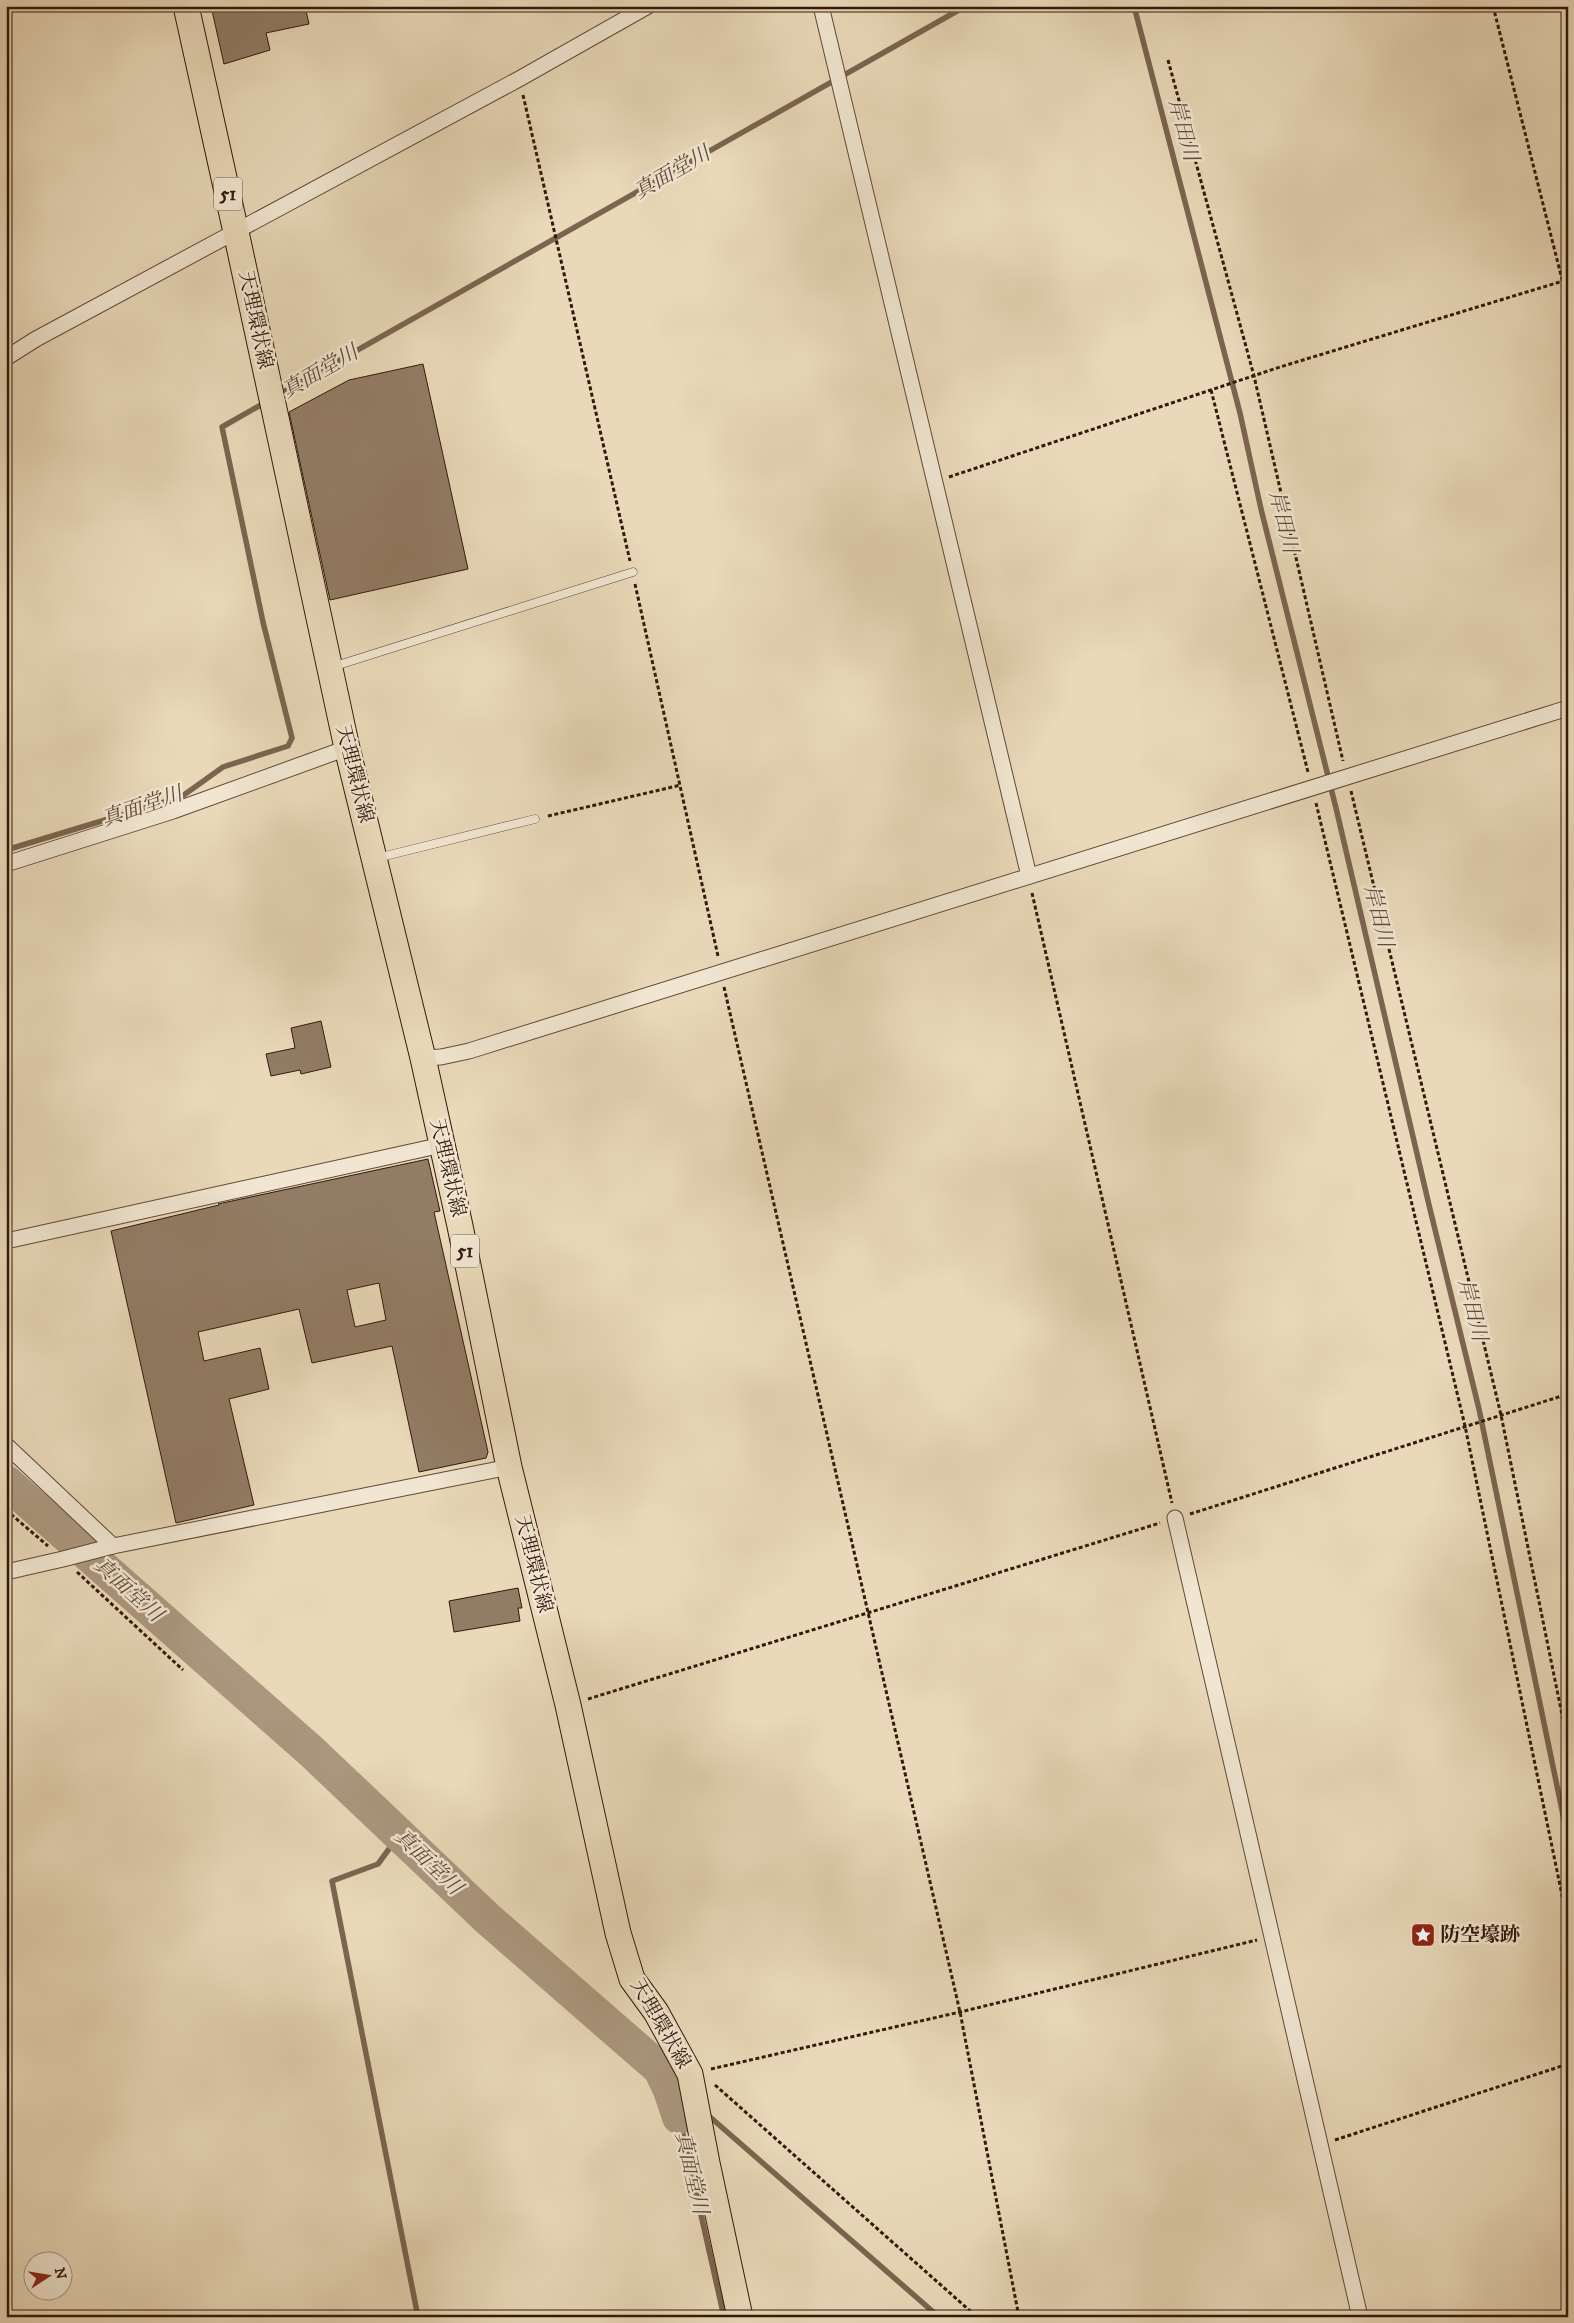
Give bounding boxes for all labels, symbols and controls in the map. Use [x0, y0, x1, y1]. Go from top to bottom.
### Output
water label: 岸田川 [1162, 96, 1204, 166]
water label: 真面堂川 [629, 140, 717, 205]
road number: 51 [214, 178, 242, 210]
street label: 天理環状線 [232, 268, 278, 372]
water label: 真面堂川 [277, 339, 365, 404]
water label: 岸田川 [1263, 488, 1304, 558]
street label: 天理環状線 [330, 722, 378, 826]
water label: 真面堂川 [98, 780, 188, 833]
water label: 岸田川 [1358, 882, 1399, 952]
street label: 天理環状線 [424, 1116, 470, 1220]
road number: 51 [451, 1234, 479, 1268]
water label: 岸田川 [1452, 1276, 1493, 1346]
street label: 天理環状線 [509, 1512, 557, 1616]
water label: 真面堂川 [88, 1552, 169, 1629]
water label: 真面堂川 [389, 1823, 469, 1902]
place icon: 防空壕跡 [1410, 1922, 1436, 1948]
place label: 防空壕跡 [1440, 1923, 1520, 1948]
street label: 天理環状線 [624, 1974, 696, 2074]
water label: 真面堂川 [669, 2129, 714, 2219]
north arrow [22, 2250, 72, 2300]
text: N [50, 2266, 70, 2281]

